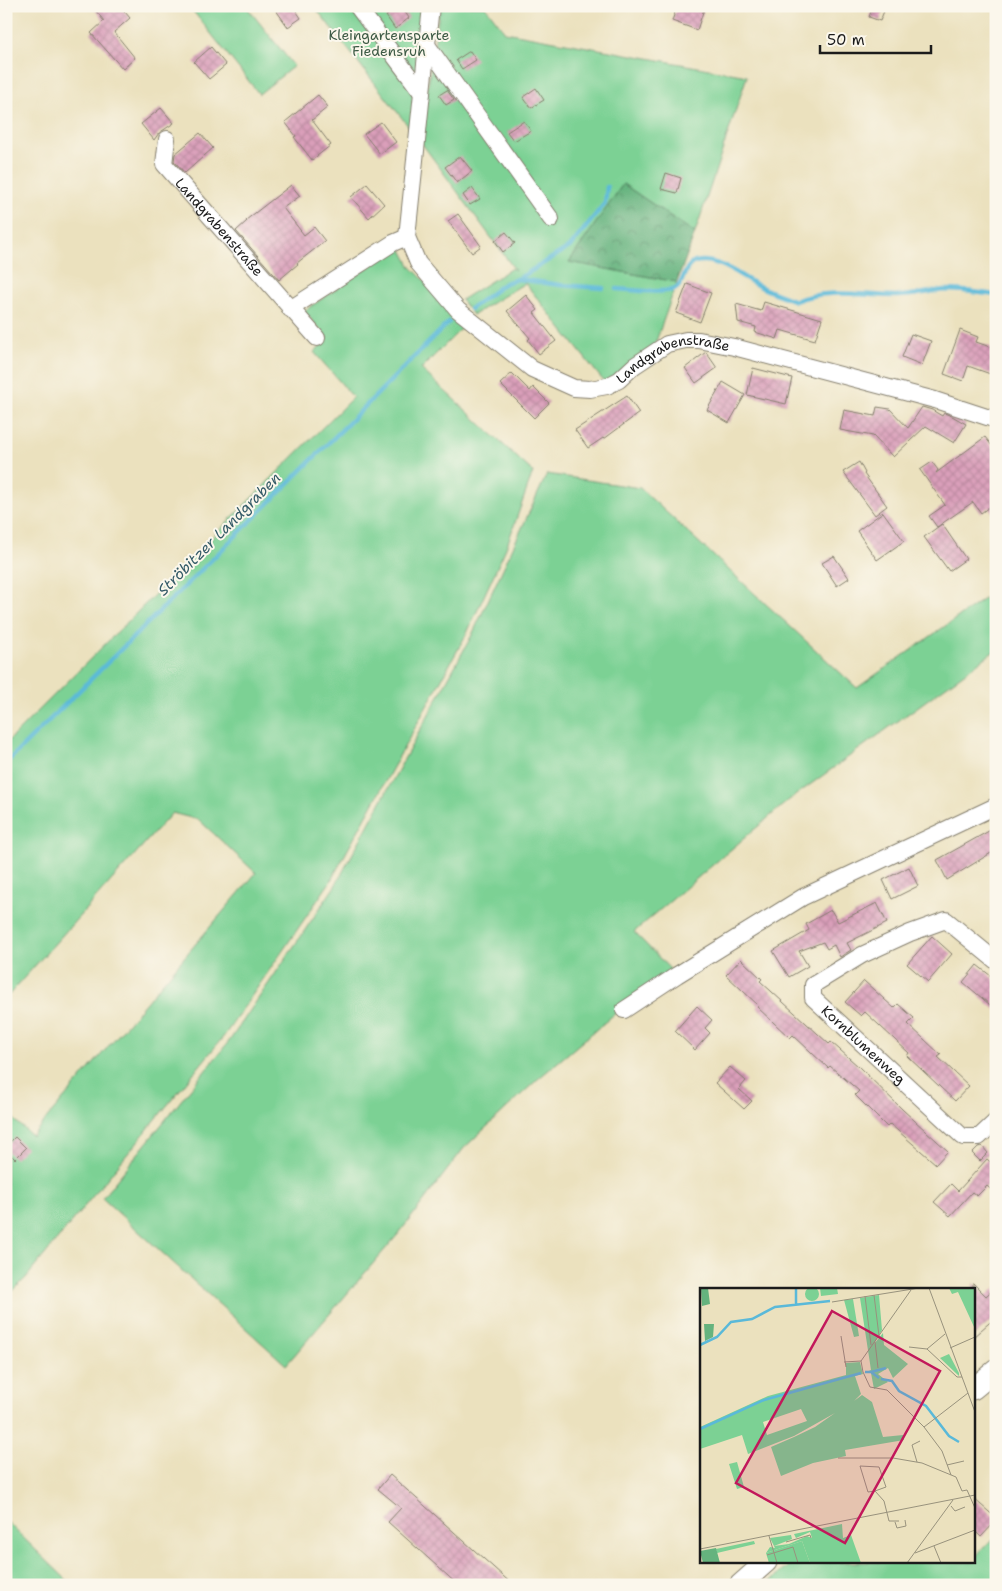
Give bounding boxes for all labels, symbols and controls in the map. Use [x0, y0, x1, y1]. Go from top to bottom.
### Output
scale bar [820, 22, 931, 54]
park label: Kleingartensparte Fiedensruh [329, 26, 450, 60]
text: 50 m [827, 30, 865, 50]
street label: Landgrabenstraße [171, 174, 267, 280]
street label: Landgrabenstraße [612, 331, 731, 387]
water label: Ströbitzer Landgraben [153, 468, 285, 600]
street label: Kornblumenweg [818, 1001, 909, 1088]
inset map [700, 1288, 974, 1564]

